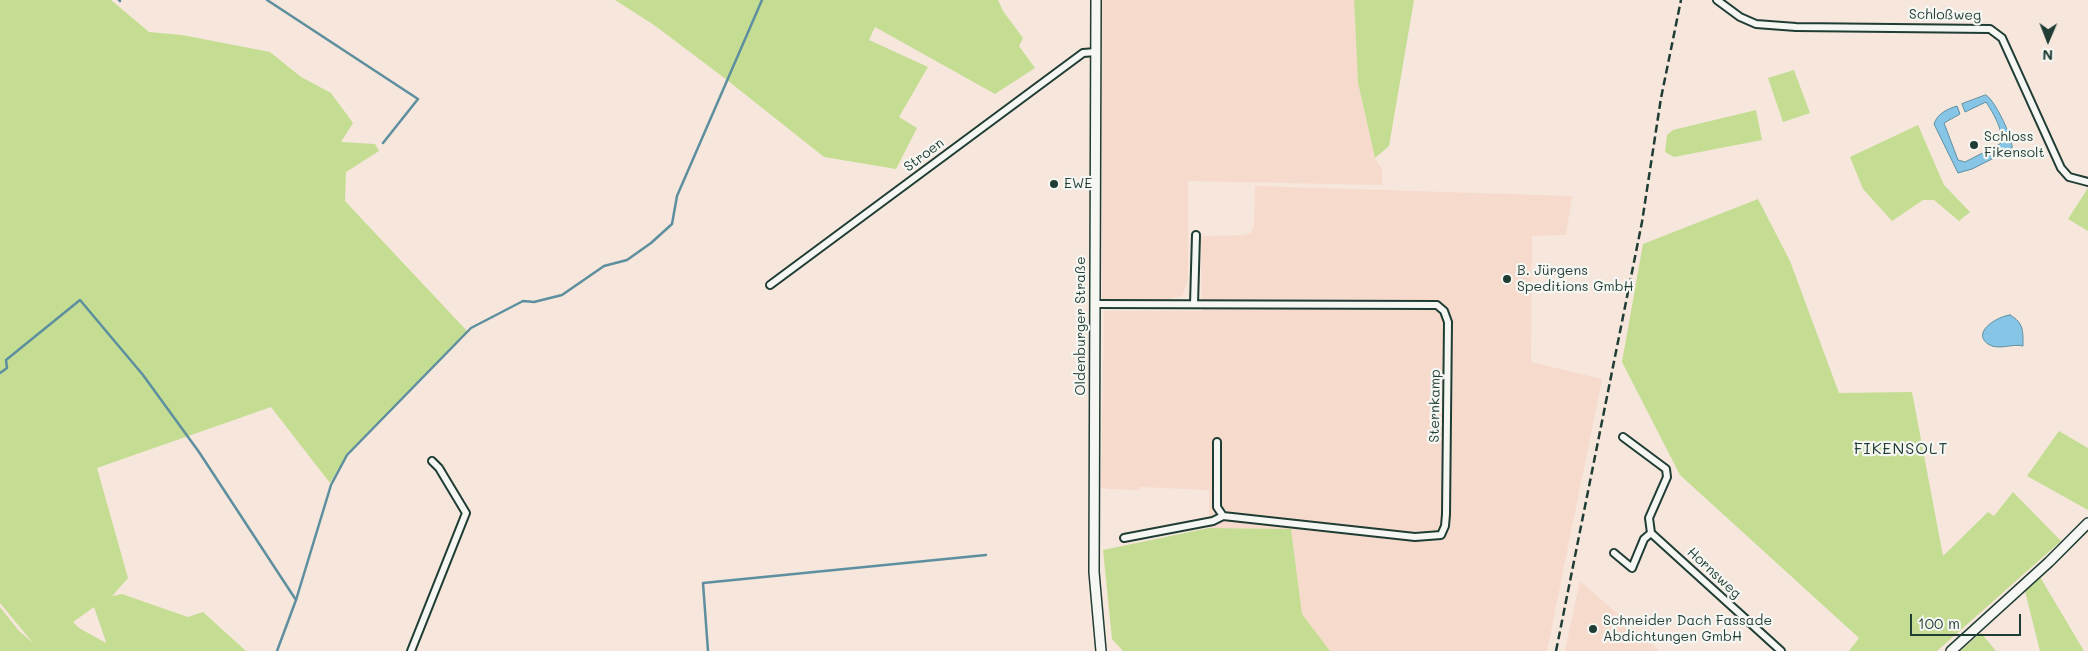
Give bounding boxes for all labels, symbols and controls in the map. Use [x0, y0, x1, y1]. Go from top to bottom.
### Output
street label: Schloßweg [1909, 6, 1981, 24]
north arrow [2023, 15, 2073, 65]
text: N [2042, 46, 2053, 65]
place label: Schloss Fikensolt [1984, 129, 2045, 162]
street label: Stroen [901, 135, 947, 175]
marker: Schloss Fikensolt [1968, 139, 1980, 151]
place label: EWE [1064, 176, 1092, 192]
marker: EWE [1048, 178, 1060, 190]
street label: Oldenburger Straße [1073, 256, 1089, 396]
place label: B. Jürgens Speditions GmbH [1517, 263, 1634, 296]
marker: B. Jürgens Speditions GmbH [1501, 273, 1513, 285]
street label: Sternkamp [1426, 369, 1444, 443]
district label: FIKENSOLT [1853, 439, 1949, 459]
street label: Hornsweg [1684, 544, 1744, 602]
scale bar [1913, 604, 2024, 636]
place label: Schneider Dach Fassade Abdichtungen GmbH [1603, 613, 1772, 646]
text: 100 m [1918, 613, 1960, 633]
marker: Schneider Dach Fassade Abdichtungen GmbH [1587, 623, 1599, 635]

